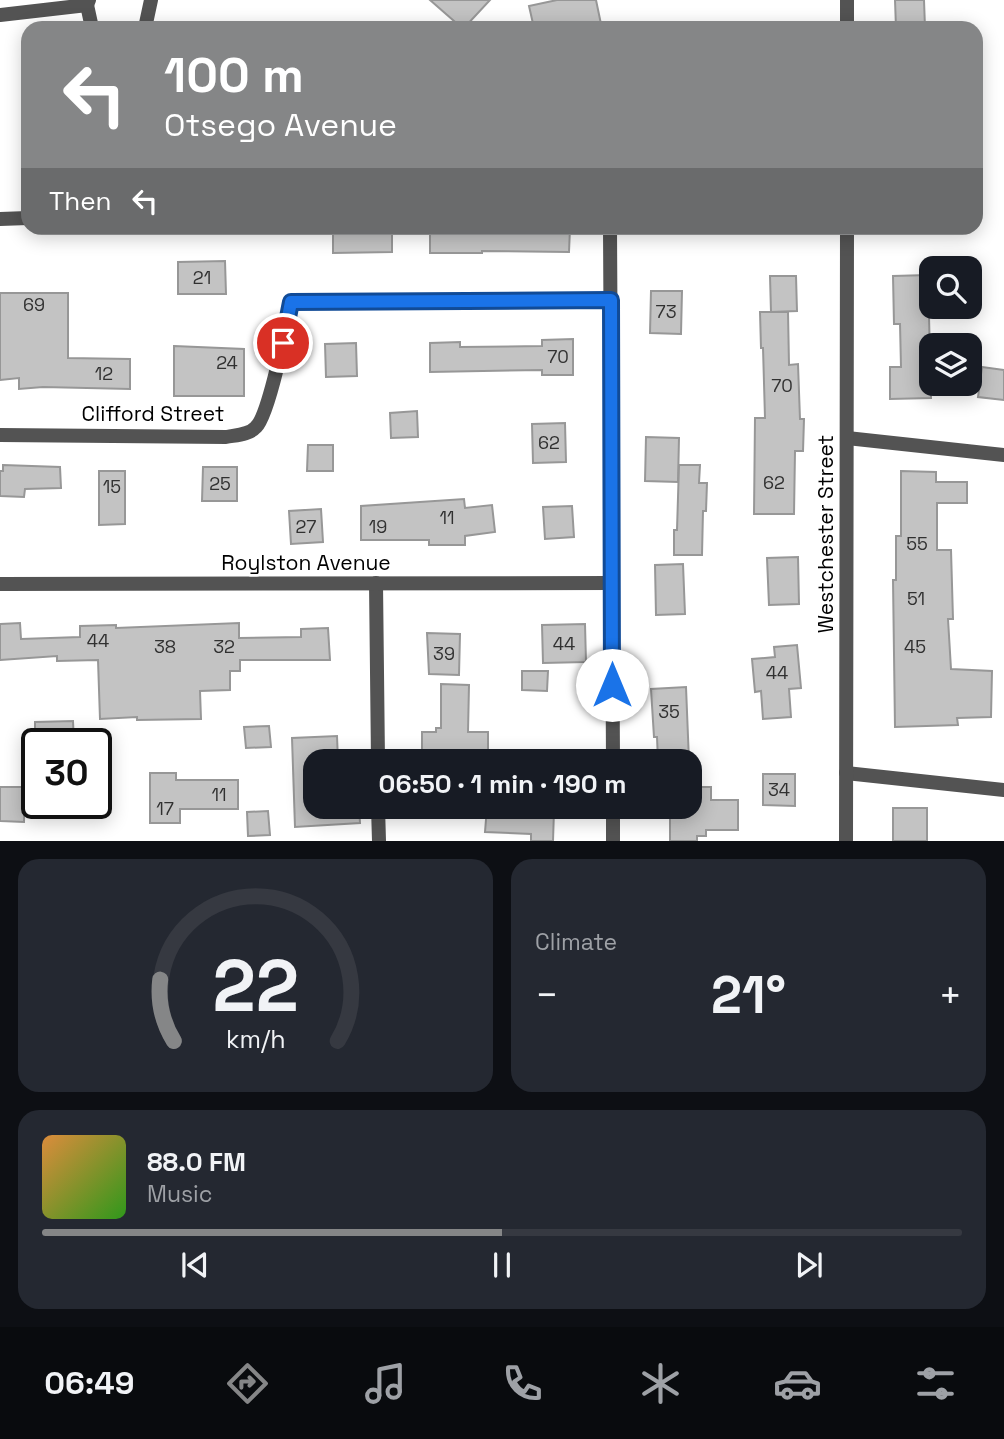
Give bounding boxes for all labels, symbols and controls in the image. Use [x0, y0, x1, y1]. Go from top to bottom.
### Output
text: 100 m [164, 44, 304, 106]
icon: left [49, 49, 140, 140]
text: Otsego Avenue [164, 105, 397, 145]
icon: left [126, 182, 164, 220]
text: Then [49, 184, 112, 218]
map controls [919, 256, 982, 396]
button: search [919, 256, 982, 319]
house number: 21 [193, 266, 211, 289]
house number: 69 [23, 293, 45, 316]
house number: 73 [655, 300, 677, 323]
pin [253, 313, 313, 373]
icon: arrive [264, 324, 302, 362]
button: layers [919, 333, 982, 396]
house number: 70 [547, 345, 569, 368]
house number: 24 [216, 351, 238, 374]
house number: 12 [95, 362, 113, 385]
house number: 70 [771, 374, 793, 397]
street label: Clifford Street [82, 400, 224, 427]
house number: 62 [538, 431, 560, 454]
street label: Westchester Street [812, 435, 839, 633]
house number: 62 [763, 471, 785, 494]
house number: 25 [209, 472, 231, 495]
house number: 15 [103, 475, 121, 498]
house number: 11 [439, 506, 455, 529]
house number: 27 [296, 515, 316, 538]
house number: 19 [369, 515, 387, 538]
house number: 55 [906, 532, 928, 555]
street label: Roylston Avenue [221, 549, 391, 576]
house number: 51 [907, 587, 925, 610]
house number: 44 [87, 629, 109, 652]
house number: 44 [553, 632, 575, 655]
house number: 38 [154, 635, 176, 658]
house number: 32 [213, 635, 235, 658]
house number: 45 [904, 635, 926, 658]
house number: 39 [433, 642, 455, 665]
position arrow [575, 648, 649, 722]
house number: 44 [766, 661, 788, 684]
house number: 35 [658, 700, 680, 723]
speed limit sign: 30 [21, 728, 112, 819]
text: 06:50 · 1 min · 190 m [379, 767, 626, 801]
house number: 34 [768, 778, 790, 801]
house number: 11 [211, 783, 227, 806]
house number: 17 [156, 797, 174, 820]
text: Climate [535, 927, 617, 957]
text: 22 [212, 940, 299, 1033]
text: 21° [711, 962, 786, 1028]
text: − [535, 971, 559, 1019]
text: + [938, 971, 962, 1019]
text: km/h [226, 1023, 285, 1055]
text: 88.0 FM [147, 1145, 246, 1179]
text: Music [147, 1179, 212, 1209]
icon: previous [176, 1246, 214, 1284]
icon: pause [483, 1246, 521, 1284]
icon: next [790, 1246, 828, 1284]
icon: directions [223, 1359, 272, 1408]
icon: music [361, 1359, 410, 1408]
icon: phone [498, 1359, 547, 1408]
icon: climate [636, 1359, 685, 1408]
icon: car [773, 1359, 822, 1408]
icon: filters [911, 1359, 960, 1408]
text: 06:49 [44, 1363, 134, 1403]

